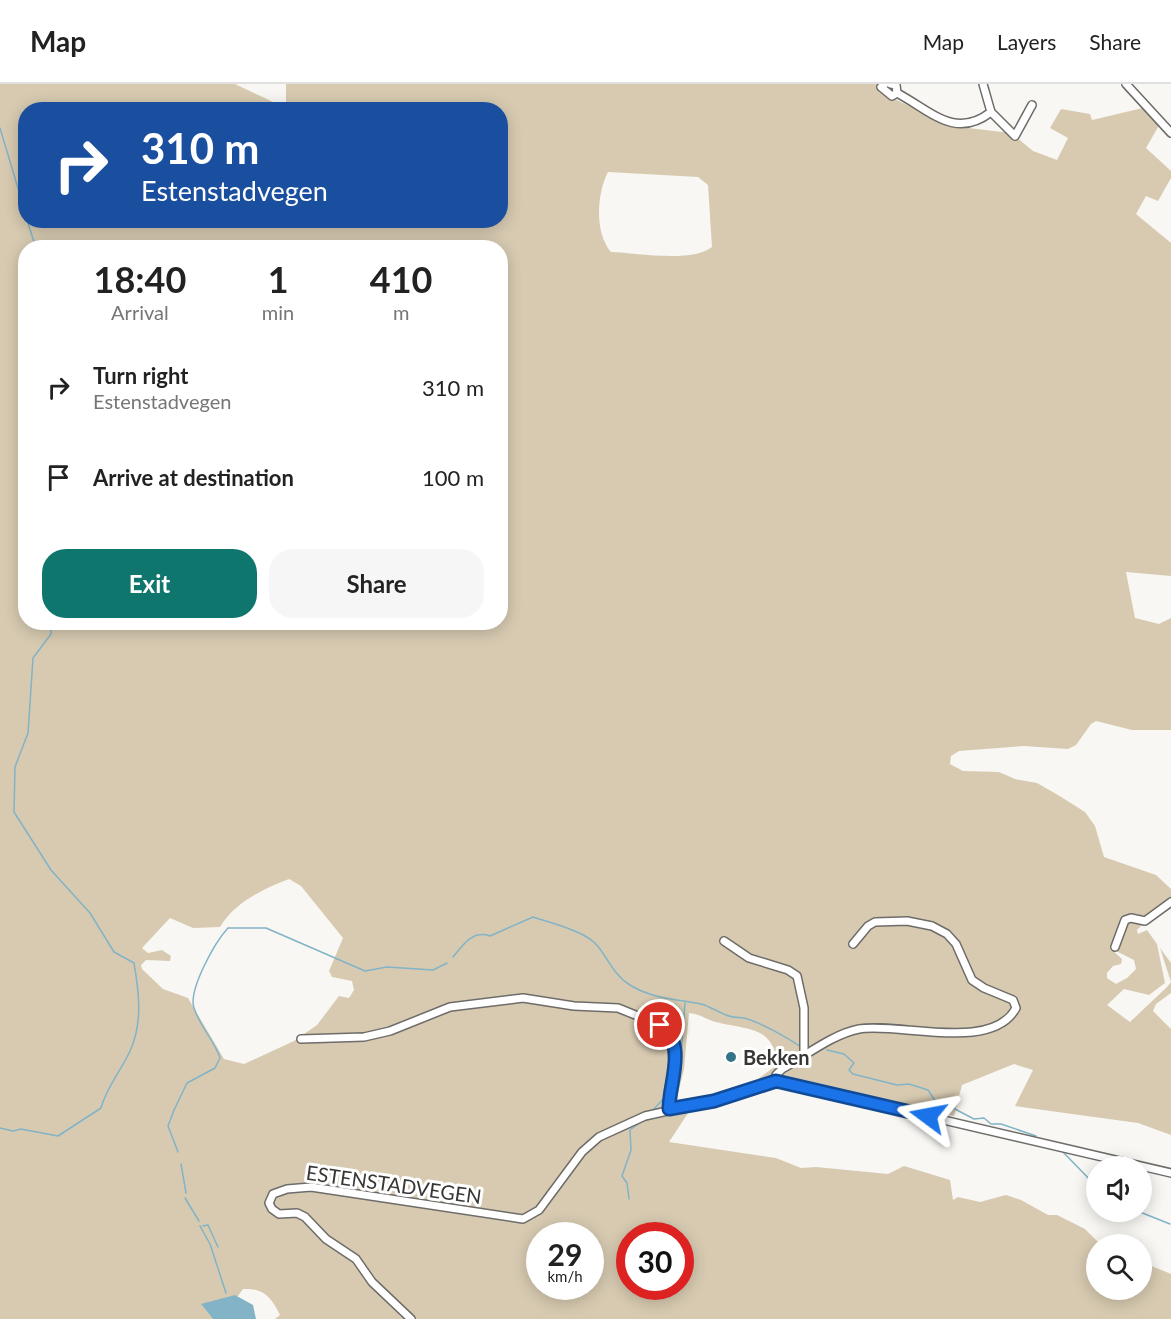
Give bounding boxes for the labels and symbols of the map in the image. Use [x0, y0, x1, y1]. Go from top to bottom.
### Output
pin [634, 999, 685, 1050]
place label: Bekken [743, 1045, 810, 1069]
marker: Bekken [724, 1050, 738, 1064]
position arrow [896, 1084, 960, 1148]
street label: ESTENSTADVEGEN [305, 1160, 483, 1208]
speed limit sign: 30 [616, 1222, 694, 1300]

